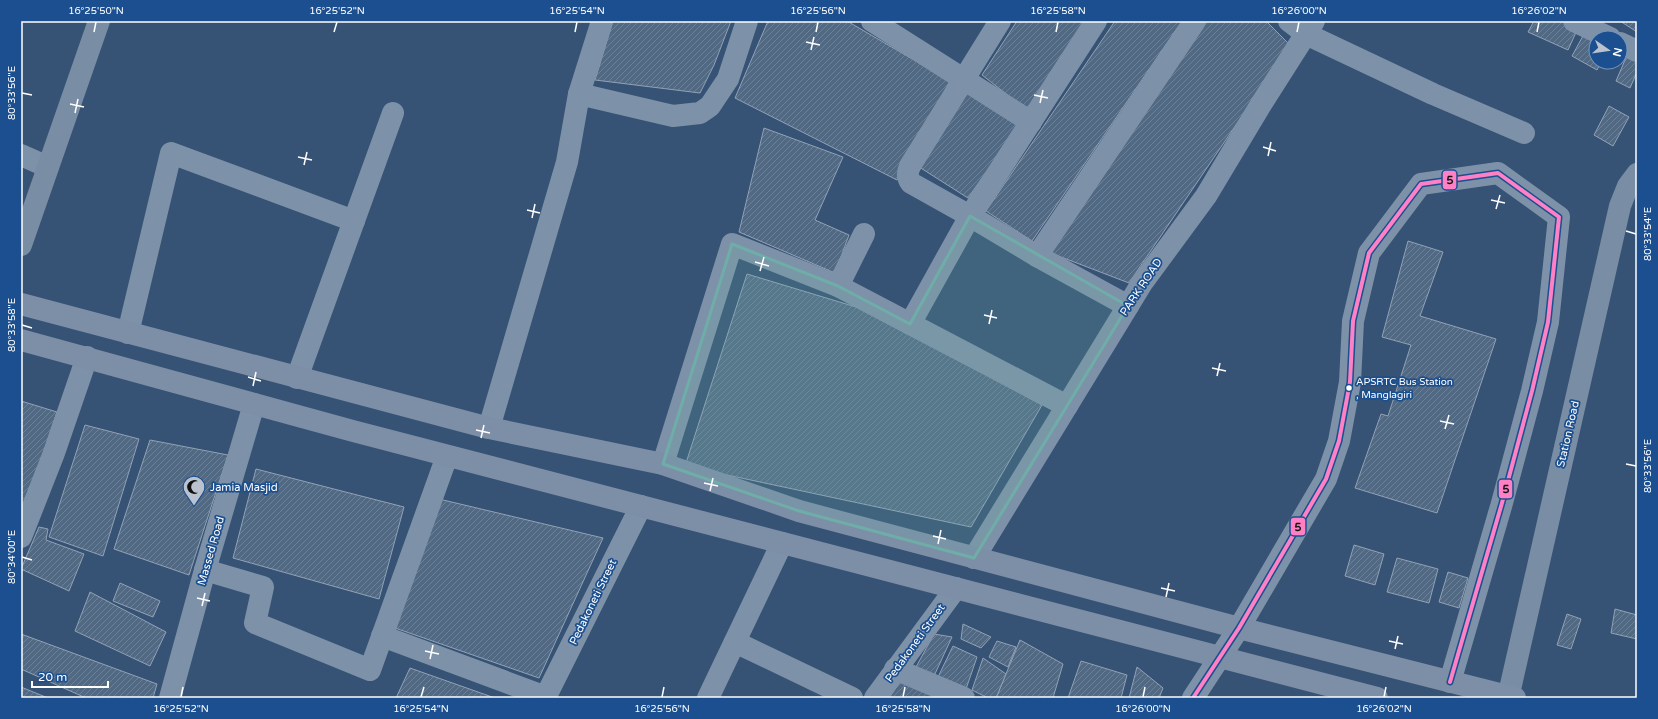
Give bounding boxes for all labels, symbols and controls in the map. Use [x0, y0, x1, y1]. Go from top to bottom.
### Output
text: 16°25'50"N [68, 5, 124, 17]
text: 16°25'52"N [309, 5, 365, 17]
text: 16°25'54"N [549, 5, 605, 17]
text: 16°25'56"N [790, 5, 846, 17]
text: 16°25'58"N [1030, 5, 1086, 17]
text: 16°26'00"N [1271, 5, 1327, 17]
text: 16°26'02"N [1511, 5, 1567, 17]
north arrow [1588, 30, 1628, 70]
text: N [1610, 46, 1625, 58]
text: 80°33'56"E [6, 66, 18, 120]
line badge: 5 [1442, 170, 1457, 190]
text: 5 [1447, 174, 1454, 187]
text: 80°33'54"E [1642, 207, 1654, 261]
street label: PARK ROAD [1117, 256, 1165, 318]
text: 80°33'58"E [6, 298, 18, 352]
place label: APSRTC Bus Station , Manglagiri [1356, 376, 1453, 401]
marker: APSRTC Bus Station , Manglagiri [1344, 383, 1354, 393]
street label: Station Road [1554, 400, 1582, 468]
text: 80°33'56"E [1642, 439, 1654, 493]
mosque icon: Jamia Masjid [181, 474, 207, 507]
line badge: 5 [1498, 479, 1513, 499]
place label: Jamia Masjid [210, 481, 278, 494]
text: 5 [1503, 483, 1510, 496]
street label: Massed Road [195, 515, 227, 587]
line badge: 5 [1290, 517, 1306, 536]
text: 5 [1295, 521, 1302, 534]
text: 80°34'00"E [6, 530, 18, 584]
street label: Pedakoneti Street [567, 557, 619, 647]
street label: Pedakoneti Street [882, 601, 948, 685]
scale bar [32, 663, 108, 689]
text: 20 m [38, 670, 67, 684]
text: 16°25'52"N [153, 703, 209, 715]
text: 16°25'54"N [393, 703, 449, 715]
text: 16°25'56"N [634, 703, 690, 715]
text: 16°25'58"N [875, 703, 931, 715]
text: 16°26'00"N [1115, 703, 1171, 715]
text: 16°26'02"N [1356, 703, 1412, 715]

